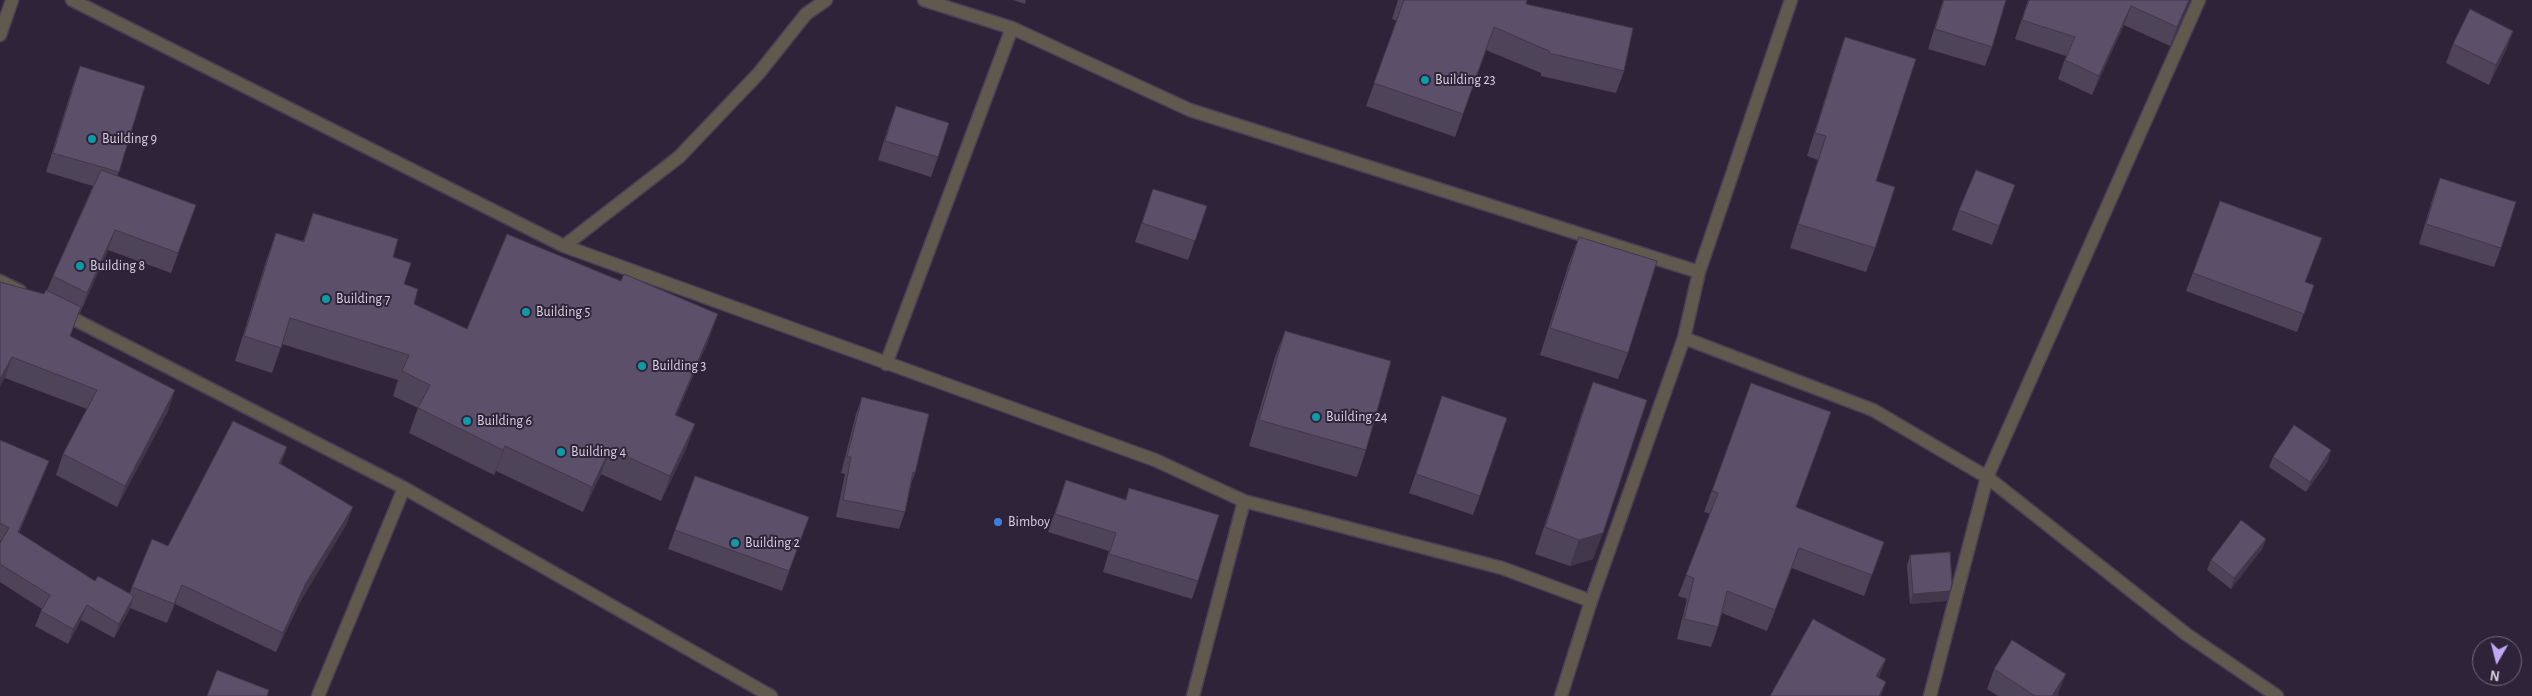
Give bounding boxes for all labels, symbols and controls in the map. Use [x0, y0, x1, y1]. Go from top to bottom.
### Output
place label: Building 23 [1435, 72, 1496, 88]
marker: Building 23 [1419, 74, 1431, 86]
place label: Building 9 [102, 131, 157, 147]
marker: Building 9 [86, 133, 98, 145]
place label: Building 8 [90, 258, 145, 274]
marker: Building 8 [74, 260, 86, 272]
place label: Building 7 [336, 291, 390, 307]
marker: Building 7 [320, 293, 332, 305]
place label: Building 5 [536, 304, 590, 320]
marker: Building 5 [520, 306, 532, 318]
place label: Building 3 [652, 358, 706, 374]
marker: Building 3 [636, 360, 648, 372]
place label: Building 24 [1326, 409, 1388, 425]
marker: Building 24 [1310, 411, 1322, 423]
place label: Building 6 [477, 413, 532, 429]
marker: Building 6 [461, 415, 473, 427]
place label: Building 4 [571, 444, 626, 460]
marker: Building 4 [555, 446, 567, 458]
place label: Bimboy [1008, 514, 1050, 530]
marker: Bimboy [992, 516, 1004, 528]
place label: Building 2 [745, 535, 800, 551]
marker: Building 2 [729, 537, 741, 549]
north arrow [2472, 636, 2522, 686]
text: N [2489, 667, 2501, 682]

